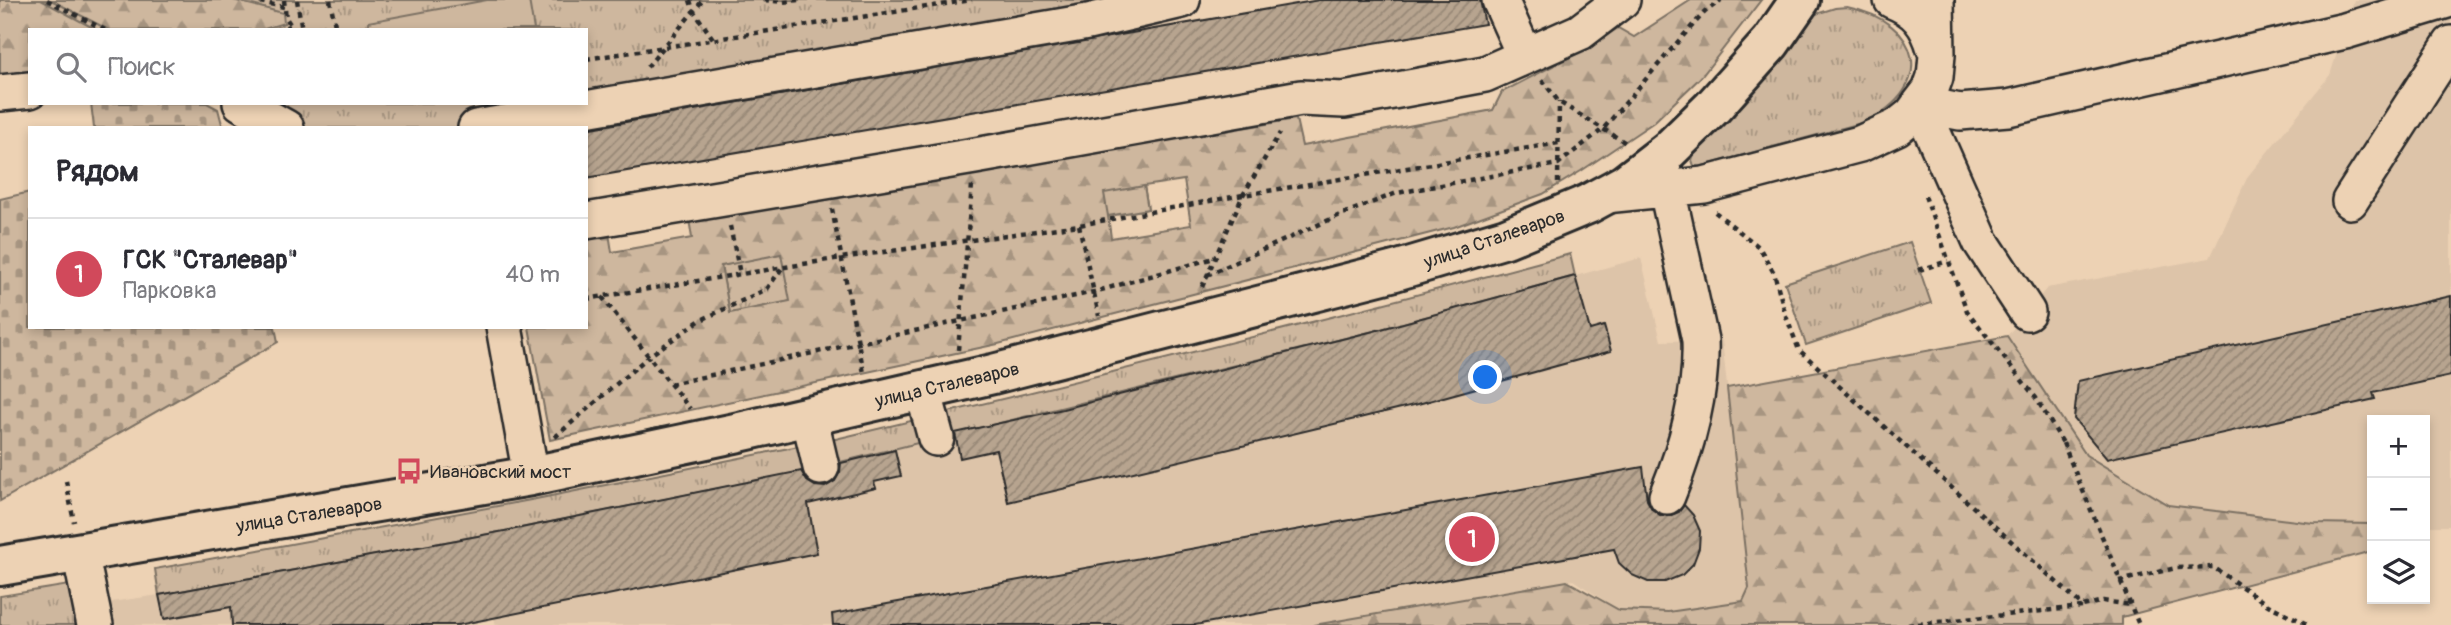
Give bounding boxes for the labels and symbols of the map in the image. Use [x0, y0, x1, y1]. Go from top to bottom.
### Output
street label: улица Сталеваров [1420, 204, 1568, 275]
street label: улица Сталеваров [872, 357, 1022, 413]
your location [1468, 360, 1502, 394]
bus stop icon: Ивановский мост [394, 456, 424, 486]
place label: Ивановский мост [430, 460, 572, 484]
street label: улица Сталеваров [233, 492, 384, 539]
pin: 1 [1449, 513, 1495, 565]

